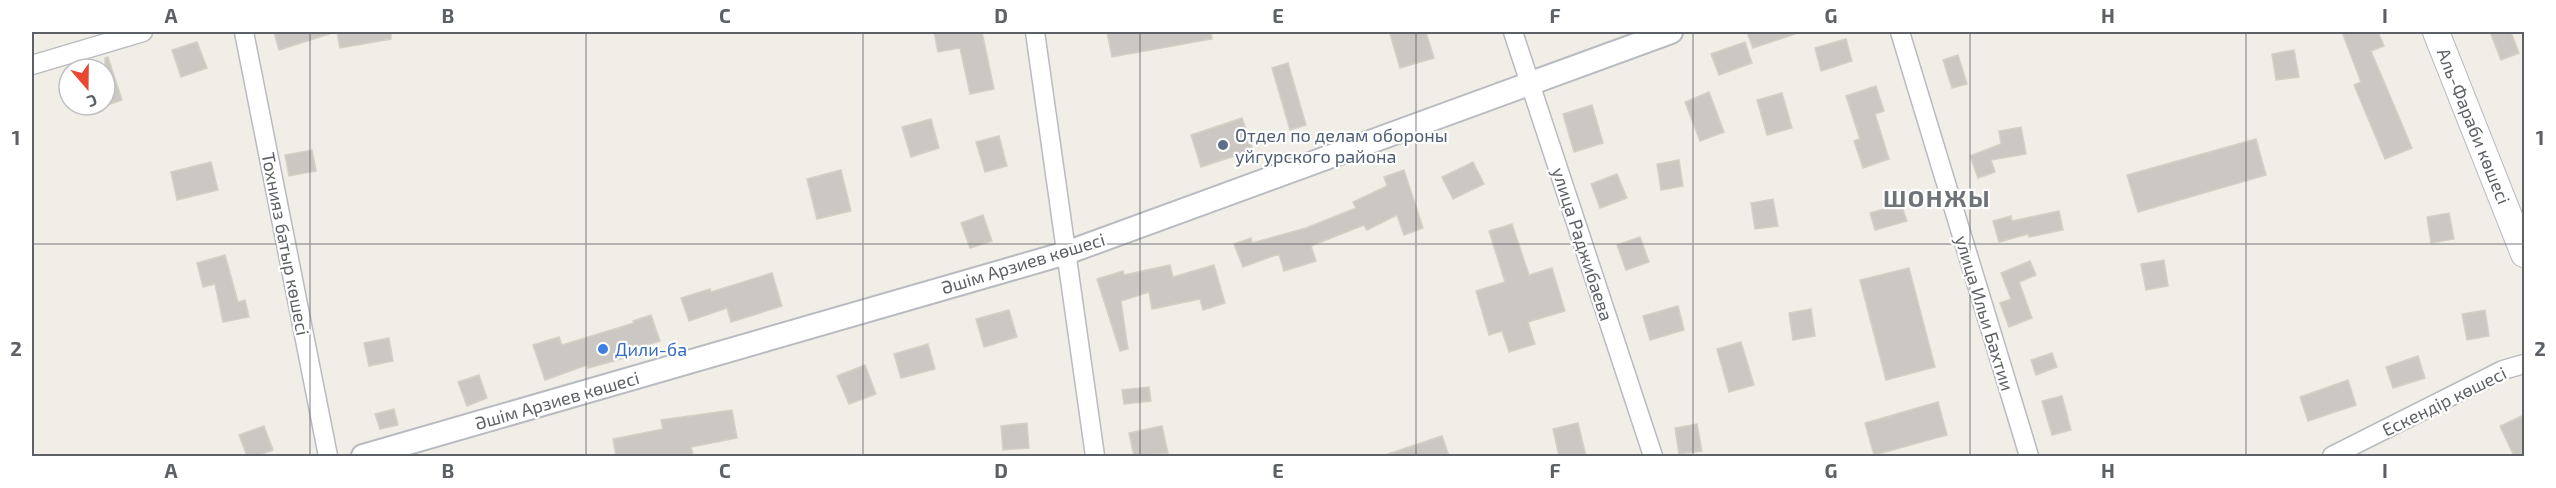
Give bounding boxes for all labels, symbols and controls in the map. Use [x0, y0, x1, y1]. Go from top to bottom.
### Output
text: A [164, 3, 178, 27]
text: B [442, 3, 454, 27]
text: C [719, 3, 731, 27]
text: D [994, 3, 1008, 27]
text: E [1272, 3, 1284, 27]
text: F [1549, 3, 1561, 27]
text: G [1825, 3, 1837, 27]
text: H [2101, 3, 2115, 27]
text: I [2382, 3, 2388, 27]
street label: Аль-Фараби көшесі [2433, 45, 2515, 207]
north arrow [57, 57, 117, 117]
text: С [85, 91, 100, 112]
place label: Отдел по делам обороны уйгурского района [1235, 124, 1448, 167]
text: 1 [12, 125, 20, 149]
text: 1 [2536, 125, 2544, 149]
marker: Отдел по делам обороны уйгурского района [1216, 138, 1230, 152]
street label: Тохнияз батыр көшесі [257, 151, 315, 337]
street label: улица Раджибаева [1548, 164, 1618, 324]
district label: ШОНЖЫ [1883, 183, 1991, 212]
street label: Әшім Арзиев көшесі [939, 228, 1107, 298]
street label: улица Ильи Бахтии [1951, 233, 2019, 393]
text: 2 [10, 336, 22, 360]
text: 2 [2534, 336, 2546, 360]
place label: Дили-ба [615, 338, 687, 360]
marker: Дили-ба [596, 342, 610, 356]
street label: Ескендір көшесі [2378, 361, 2510, 441]
street label: Әшім Арзиев көшесі [472, 366, 642, 434]
text: A [164, 458, 178, 482]
text: B [442, 458, 454, 482]
text: C [719, 458, 731, 482]
text: D [994, 458, 1008, 482]
text: E [1272, 458, 1284, 482]
text: F [1549, 458, 1561, 482]
text: G [1825, 458, 1837, 482]
text: H [2101, 458, 2115, 482]
text: I [2382, 458, 2388, 482]

